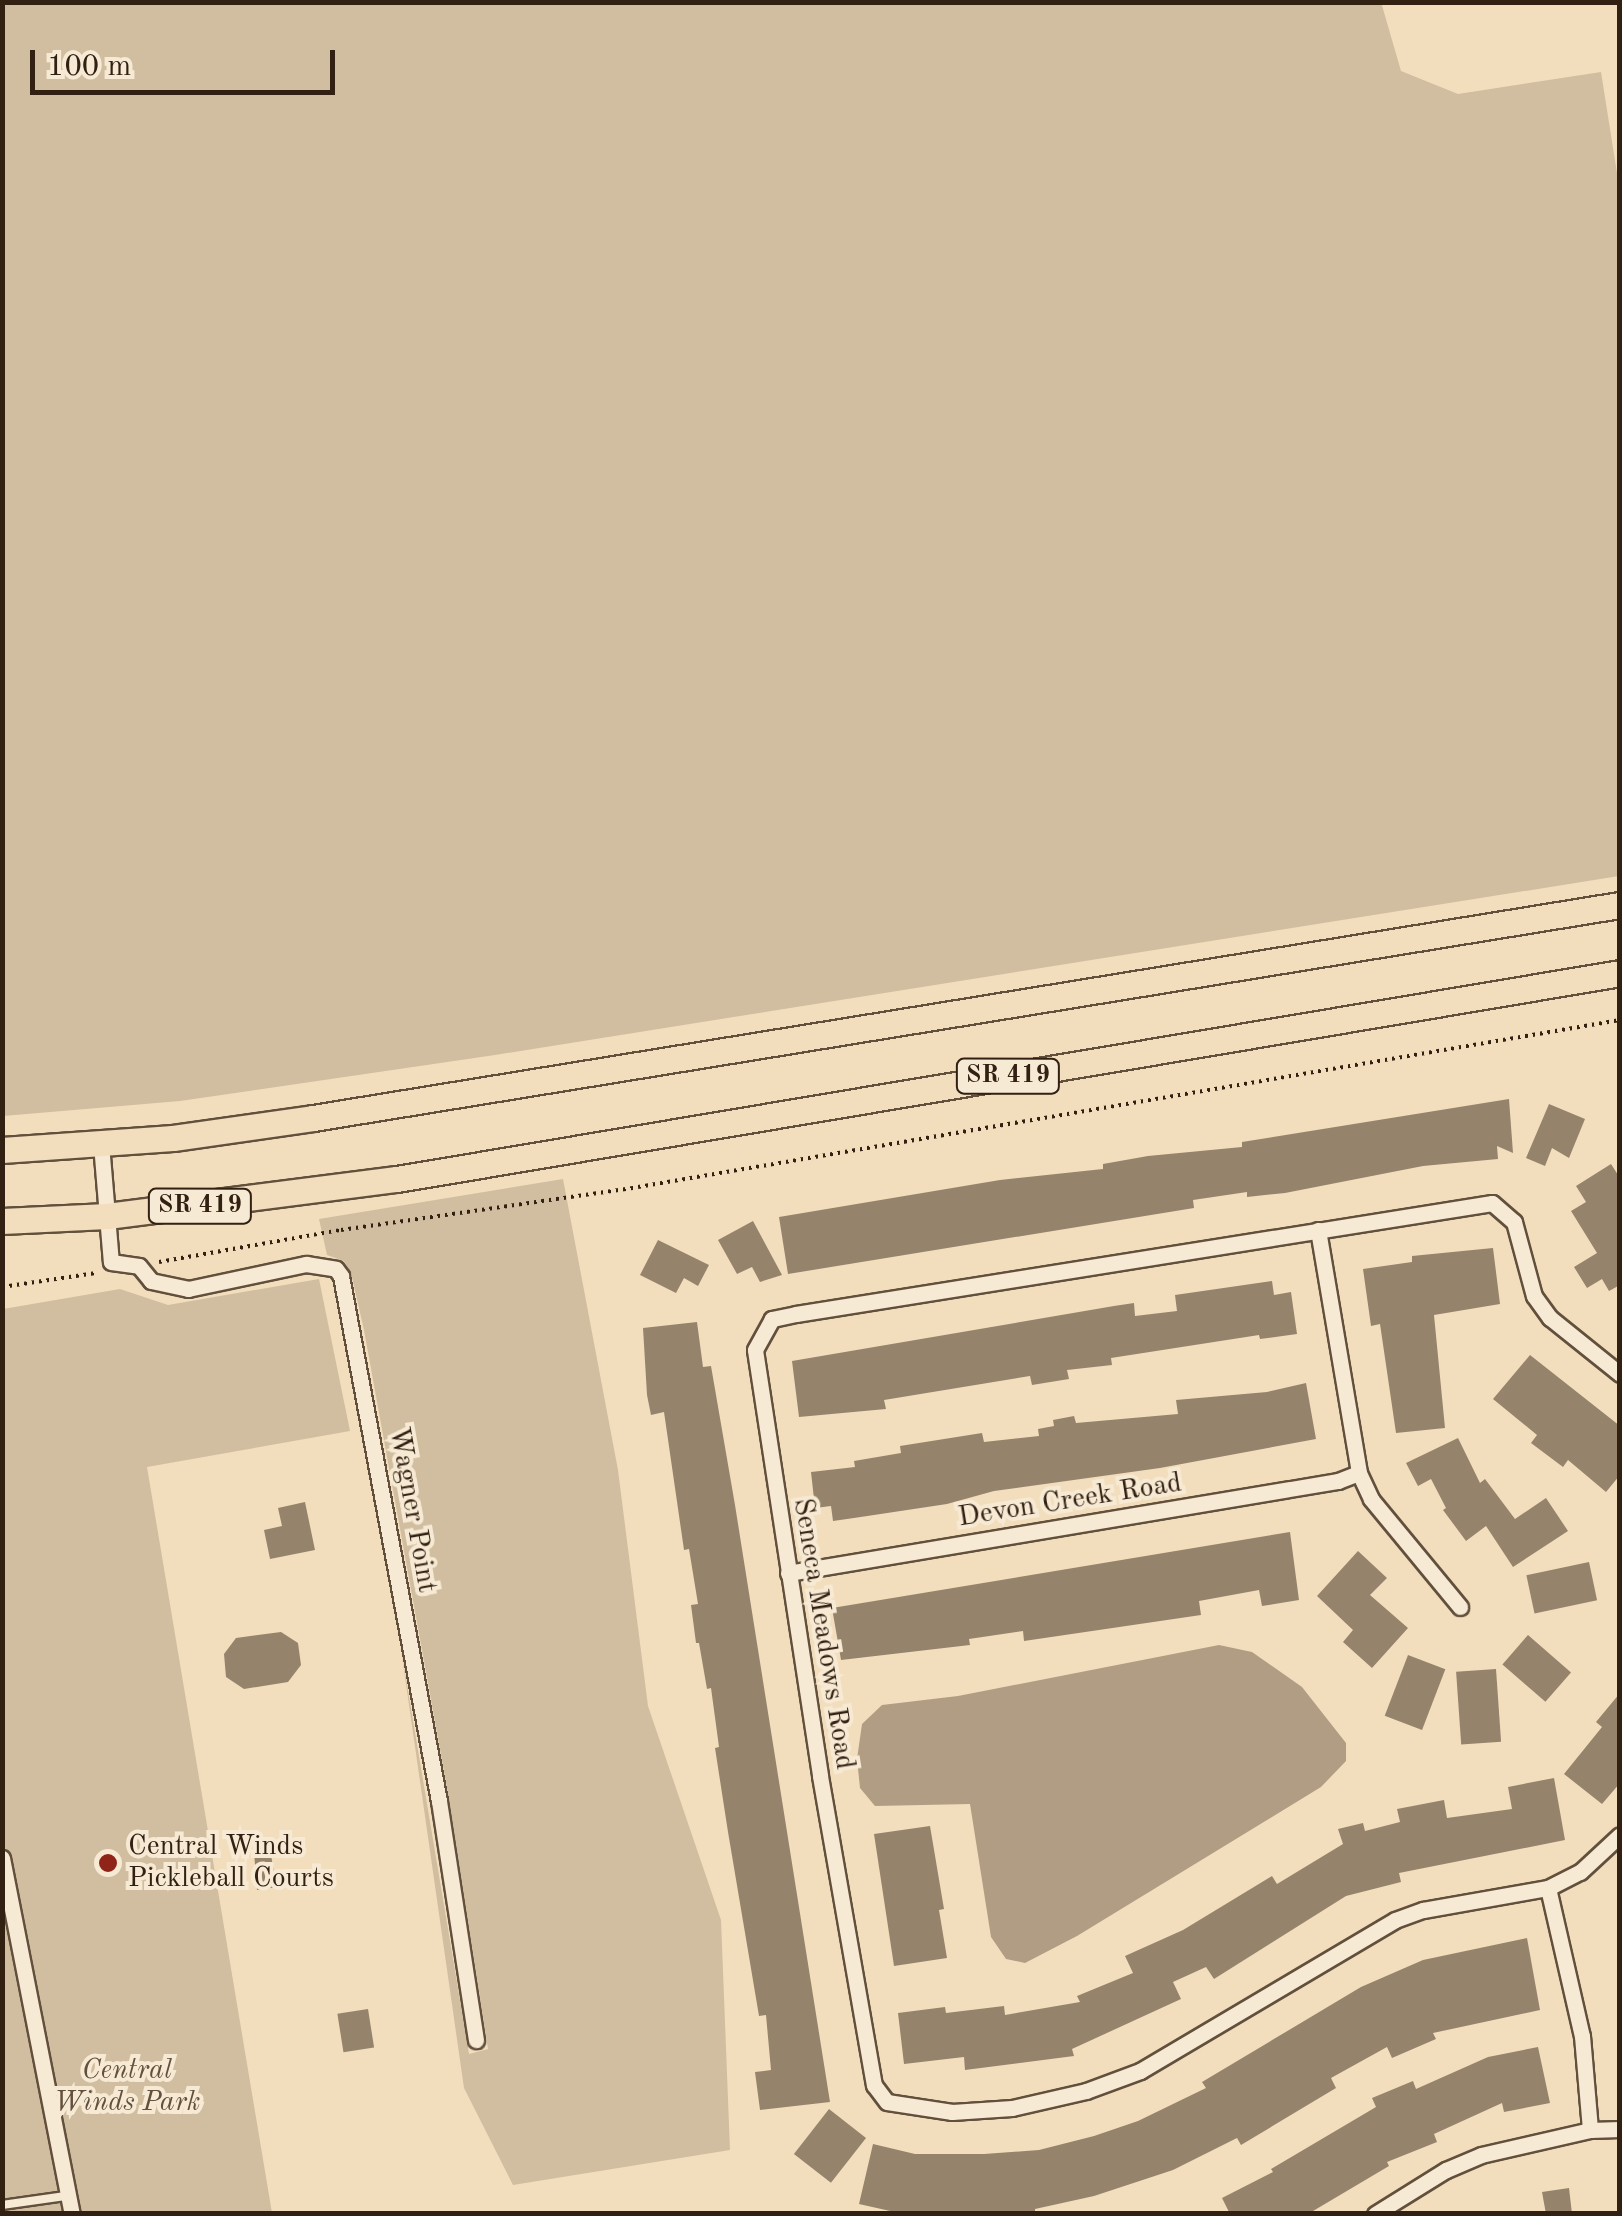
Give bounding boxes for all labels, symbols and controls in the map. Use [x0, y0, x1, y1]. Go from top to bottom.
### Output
scale bar [35, 30, 340, 92]
text: 100 m [47, 52, 131, 82]
road number: SR 419 [956, 1056, 1060, 1096]
road number: SR 419 [148, 1186, 252, 1226]
street label: Wagner Point [381, 1424, 443, 1596]
street label: Devon Creek Road [956, 1467, 1184, 1535]
street label: Seneca Meadows Road [785, 1496, 861, 1772]
place label: Central Winds Pickleball Courts [128, 1830, 334, 1896]
marker: Central Winds Pickleball Courts [97, 1852, 119, 1874]
park label: Central Winds Park [54, 2054, 200, 2120]

